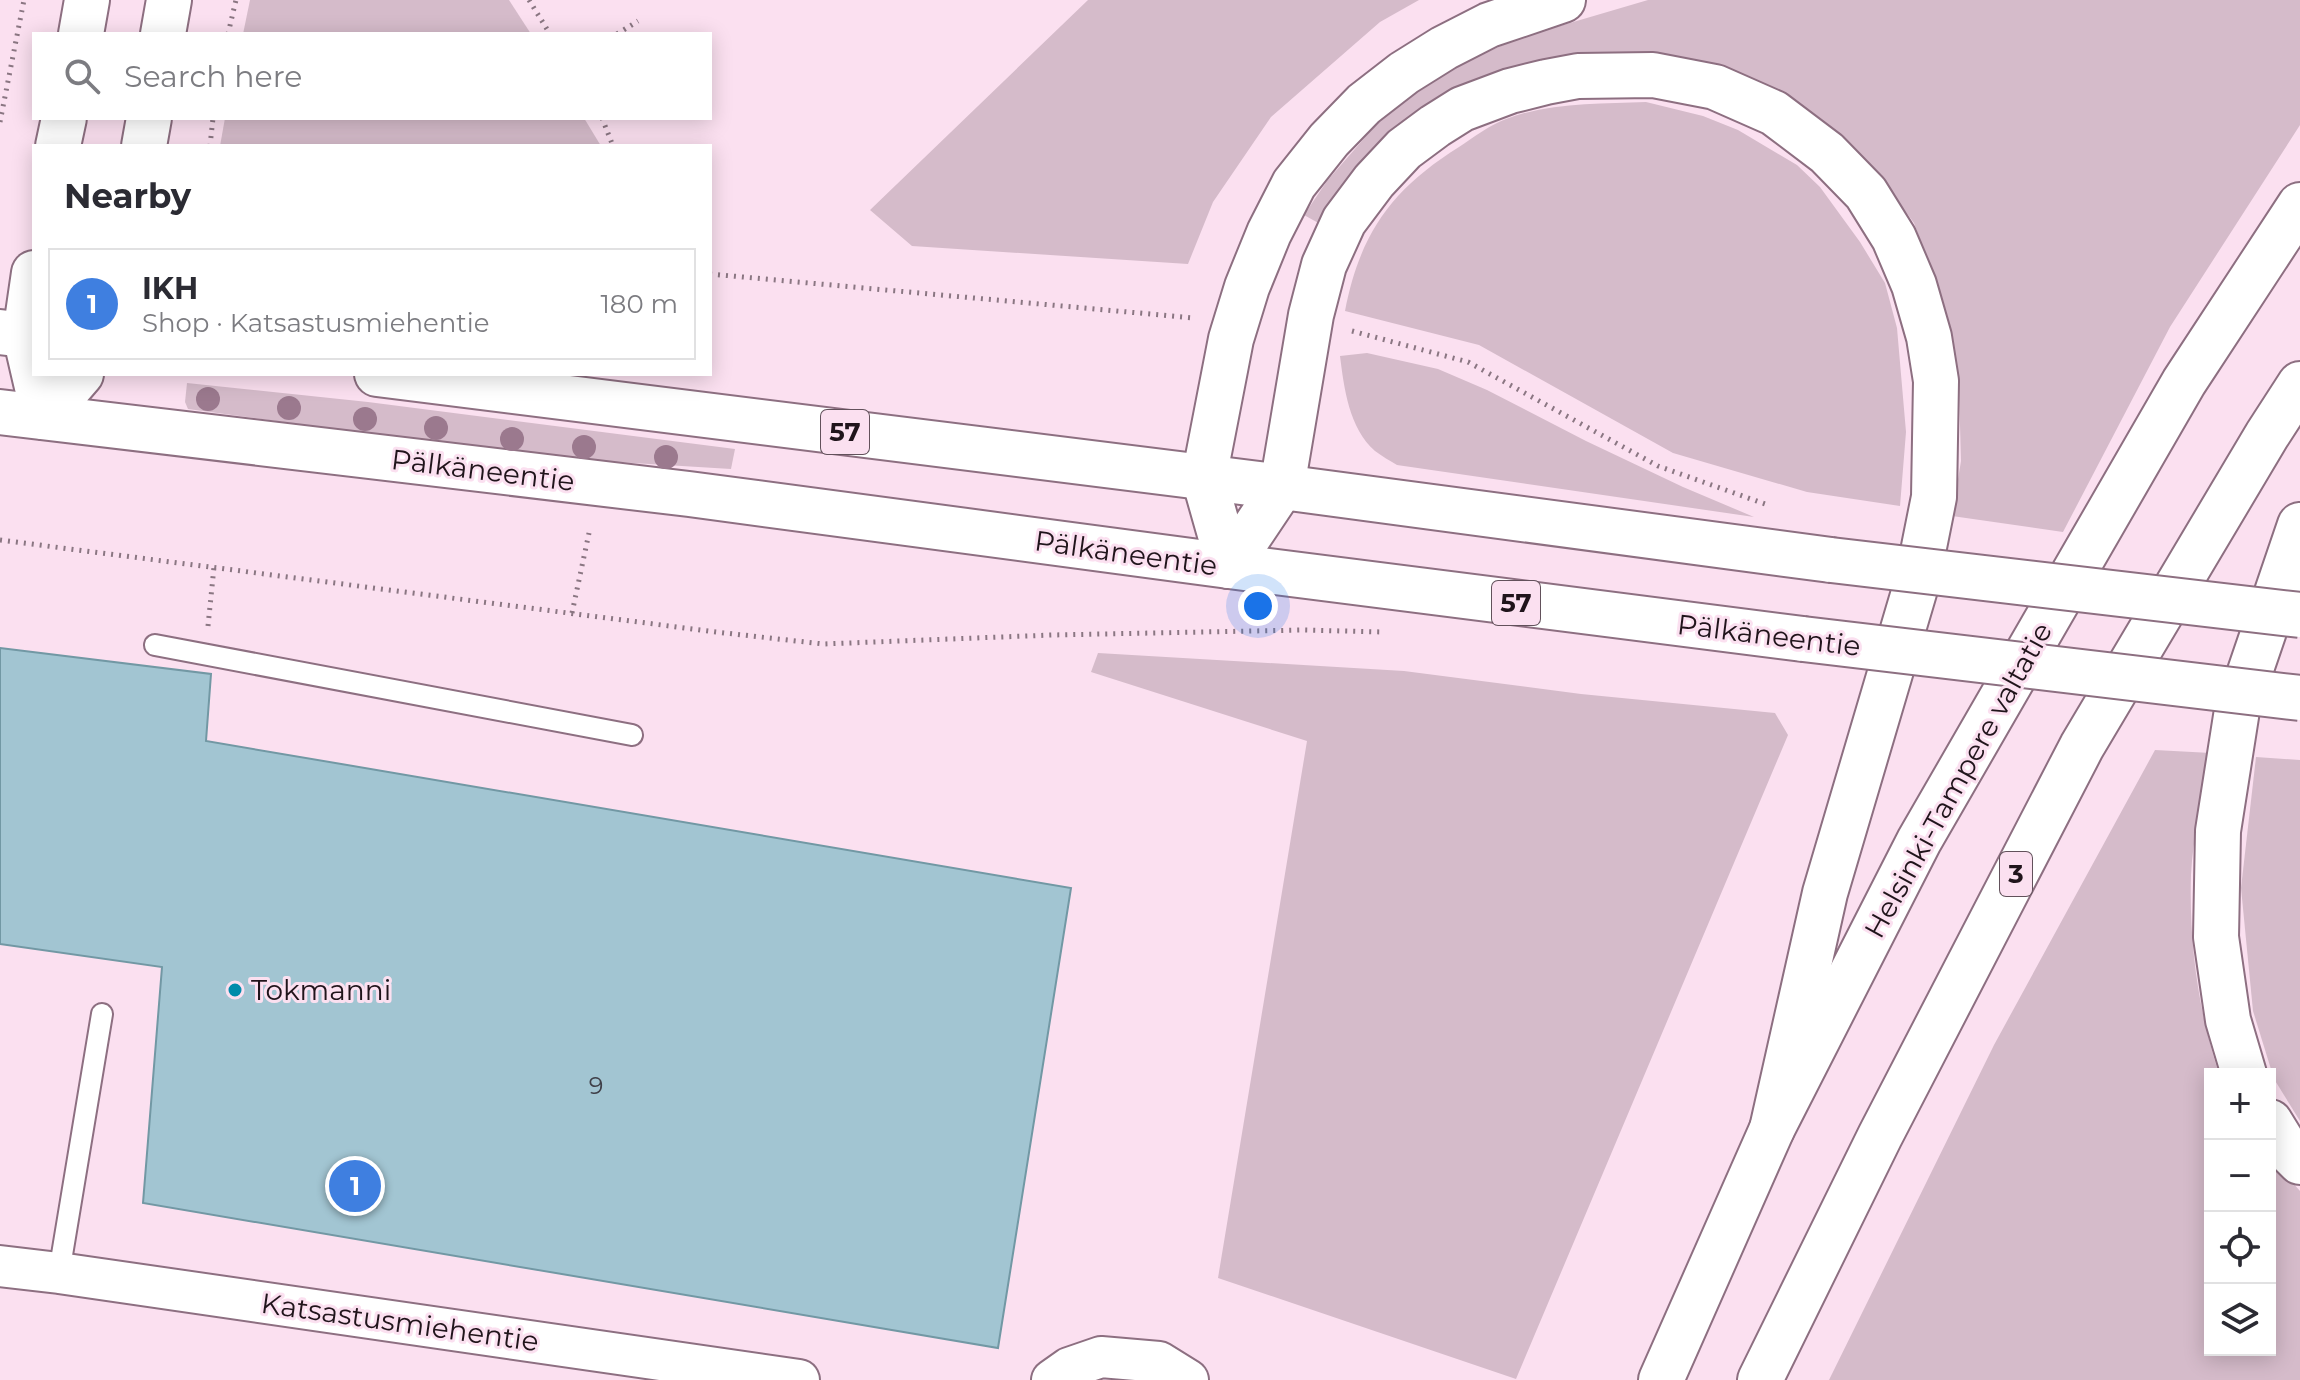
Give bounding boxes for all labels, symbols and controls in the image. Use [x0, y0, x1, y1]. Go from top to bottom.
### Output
search box [32, 32, 712, 120]
icon: search [60, 54, 104, 98]
text: Search here [124, 58, 302, 95]
text: Nearby [64, 175, 191, 217]
text: IKH [142, 270, 198, 307]
text: 1 [87, 288, 97, 320]
text: 180 m [600, 288, 678, 320]
text: Shop · Katsastusmiehentie [142, 307, 490, 339]
road number: 57 [821, 410, 869, 454]
street label: Pälkäneentie [390, 442, 576, 498]
street label: Pälkäneentie [1032, 523, 1220, 583]
road number: 57 [1492, 581, 1540, 625]
your location [1238, 586, 1278, 626]
street label: Pälkäneentie [1676, 607, 1862, 663]
street label: Helsinki-Tampere valtatie [1857, 616, 2059, 944]
road number: 3 [2000, 852, 2032, 896]
place label: Tokmanni [251, 973, 391, 1007]
marker: Tokmanni [226, 981, 244, 999]
map controls [2204, 1068, 2276, 1356]
button: + [2204, 1068, 2276, 1140]
house number: 9 [589, 1071, 603, 1100]
button: − [2204, 1140, 2276, 1212]
pin: 1 [329, 1156, 381, 1216]
button: locate [2204, 1212, 2276, 1284]
button: layers [2204, 1284, 2276, 1356]
street label: Katsastusmiehentie [259, 1286, 541, 1358]

